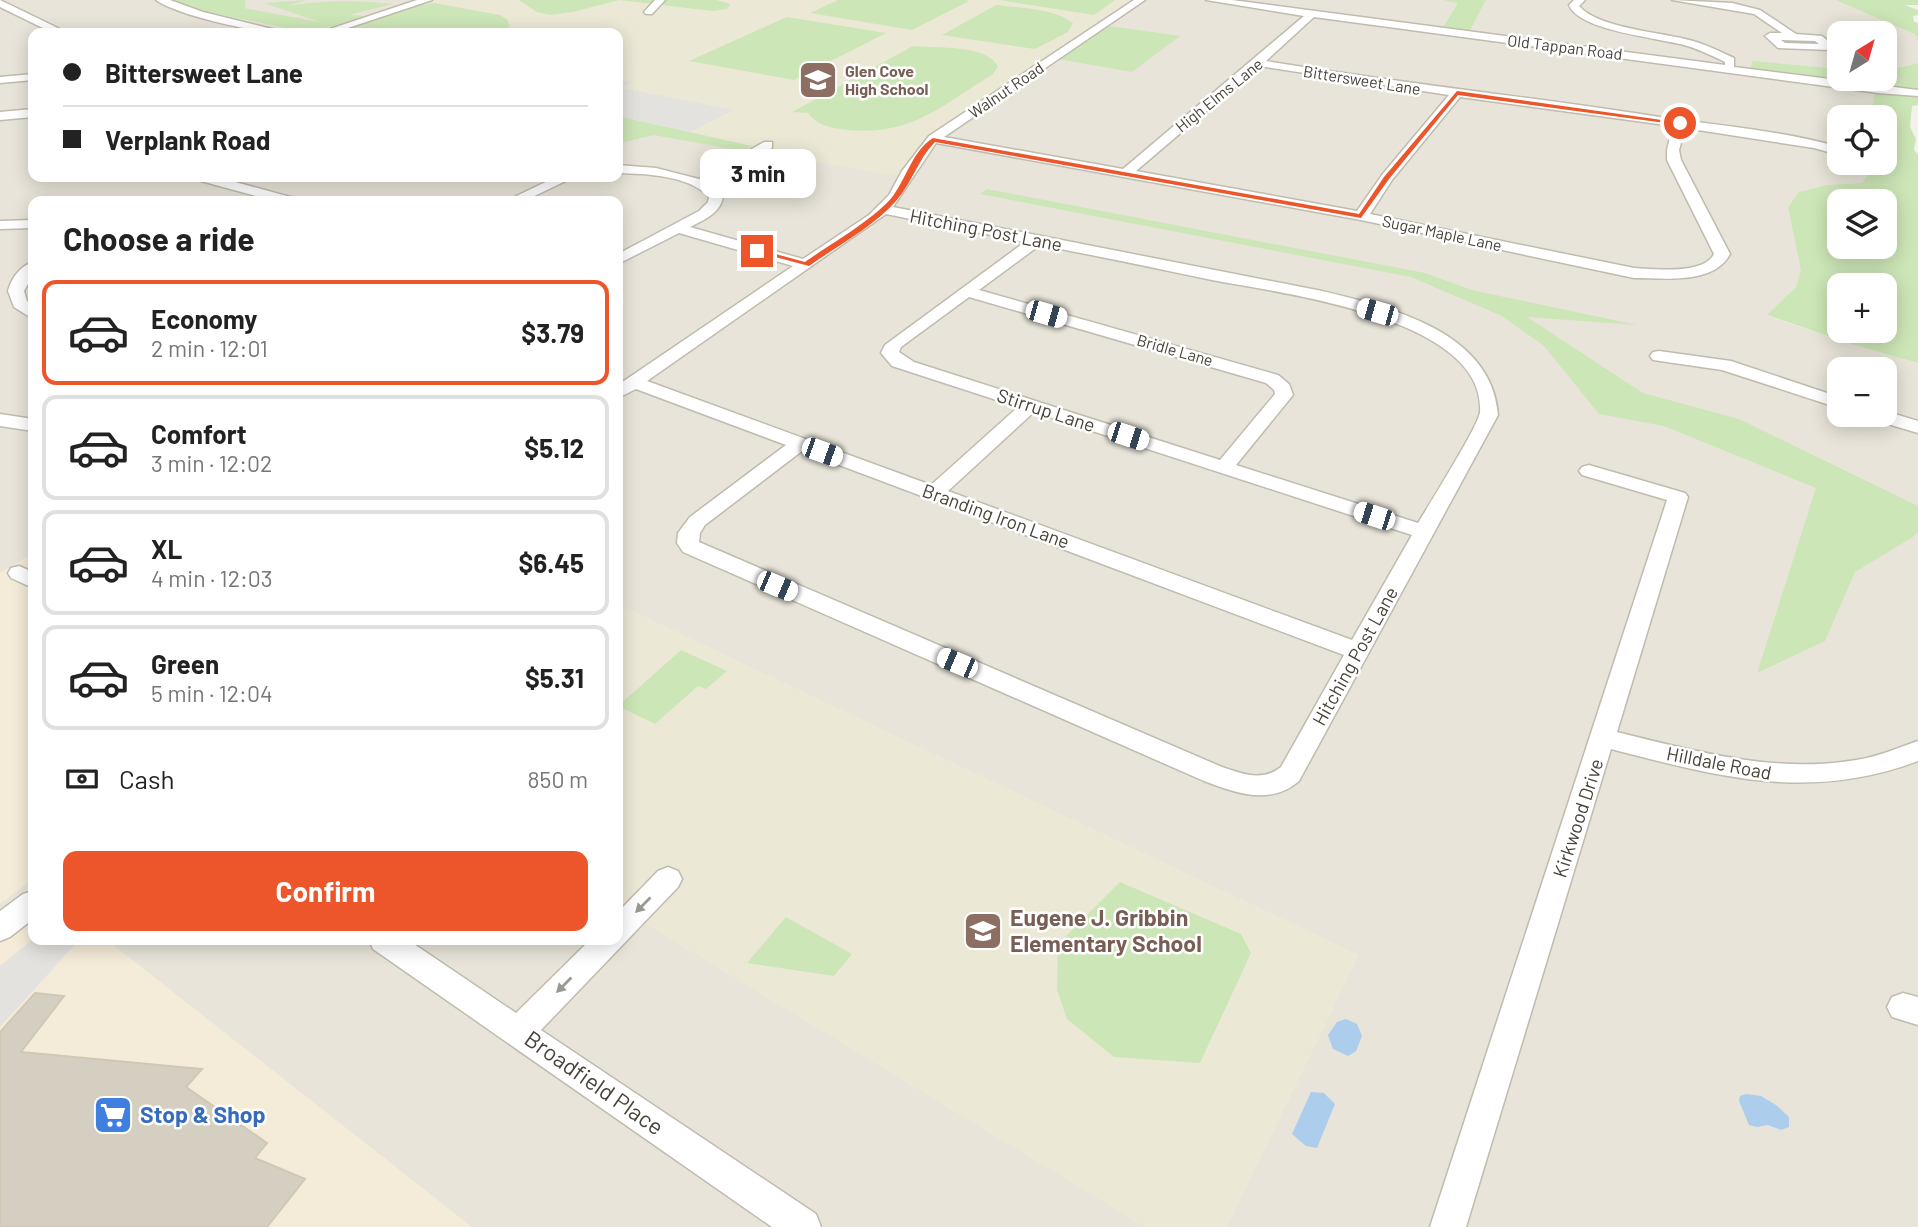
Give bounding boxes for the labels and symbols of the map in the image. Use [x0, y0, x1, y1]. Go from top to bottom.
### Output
north arrow [1827, 21, 1897, 91]
street label: Old Tappan Road [1507, 30, 1624, 63]
street label: High Elms Lane [1171, 54, 1266, 136]
street label: Walnut Road [964, 57, 1047, 122]
school or university icon: Glen Cove High School [797, 59, 839, 101]
place label: Glen Cove High School [845, 61, 929, 98]
street label: Bittersweet Lane [1302, 61, 1422, 98]
route start [1664, 107, 1696, 139]
callout: 3 min [699, 149, 815, 198]
street label: Hitching Post Lane [908, 203, 1064, 256]
street label: Sugar Maple Lane [1381, 211, 1504, 254]
route end [741, 235, 773, 267]
car [1354, 296, 1401, 328]
car [1023, 298, 1070, 330]
street label: Bridle Lane [1135, 330, 1215, 369]
street label: Stirrup Lane [994, 383, 1098, 436]
car [1105, 420, 1152, 452]
car [799, 435, 846, 469]
street label: Branding Iron Lane [919, 478, 1073, 553]
car [1351, 500, 1398, 532]
car [754, 568, 801, 604]
street label: Hitching Post Lane [1307, 582, 1402, 729]
car [934, 645, 981, 681]
street label: Hilldale Road [1665, 741, 1774, 784]
street label: Kirkwood Drive [1548, 756, 1608, 880]
one-way arrow [635, 897, 651, 913]
place label: Eugene J. Gribbin Elementary School [1010, 903, 1202, 957]
school or university icon: Eugene J. Gribbin Elementary School [962, 910, 1004, 952]
one-way arrow [555, 977, 572, 994]
street label: Broadfield Place [520, 1024, 669, 1140]
supermarket icon: Stop & Shop [92, 1094, 134, 1136]
place label: Stop & Shop [140, 1100, 266, 1128]

